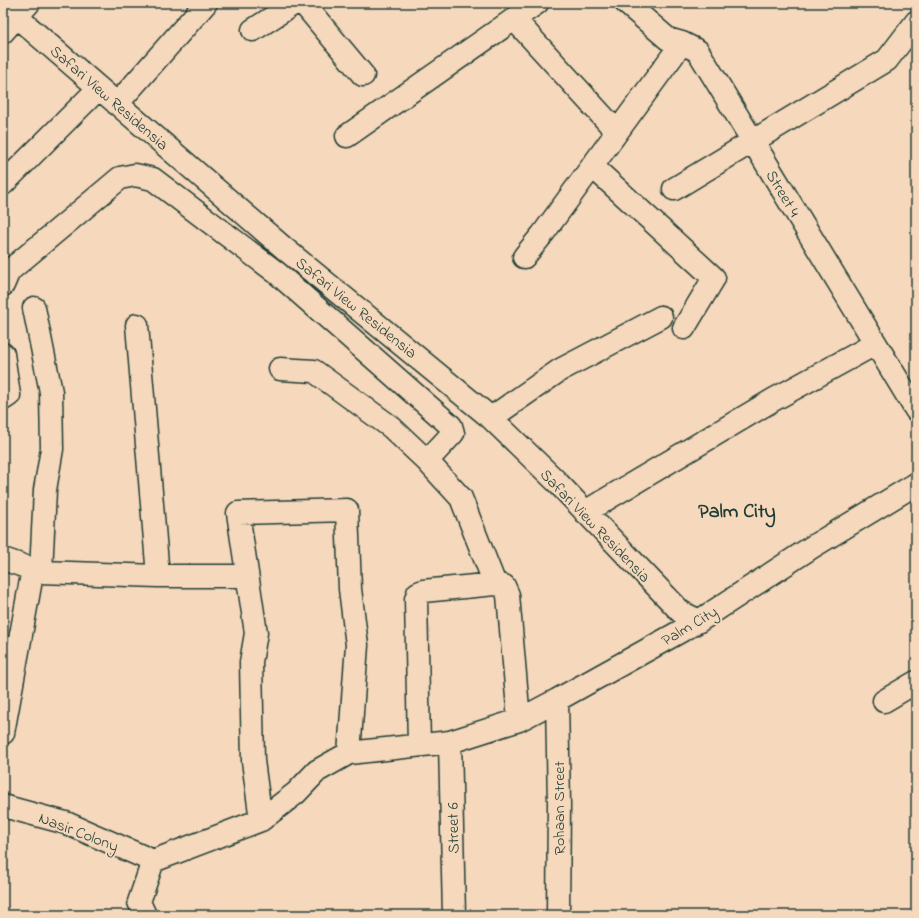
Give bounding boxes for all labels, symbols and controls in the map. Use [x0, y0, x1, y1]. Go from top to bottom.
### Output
street label: Safari View Residensia [44, 40, 173, 157]
street label: Street 4 [759, 166, 806, 222]
street label: Safari View Residensia [290, 252, 422, 365]
street label: Safari View Residensia [534, 464, 655, 589]
district label: Palm City [698, 498, 776, 528]
street label: Palm City [657, 600, 723, 653]
street label: Rohaan Street [548, 760, 572, 855]
street label: Street 6 [442, 802, 466, 854]
street label: Nasir Colony [35, 807, 122, 859]

